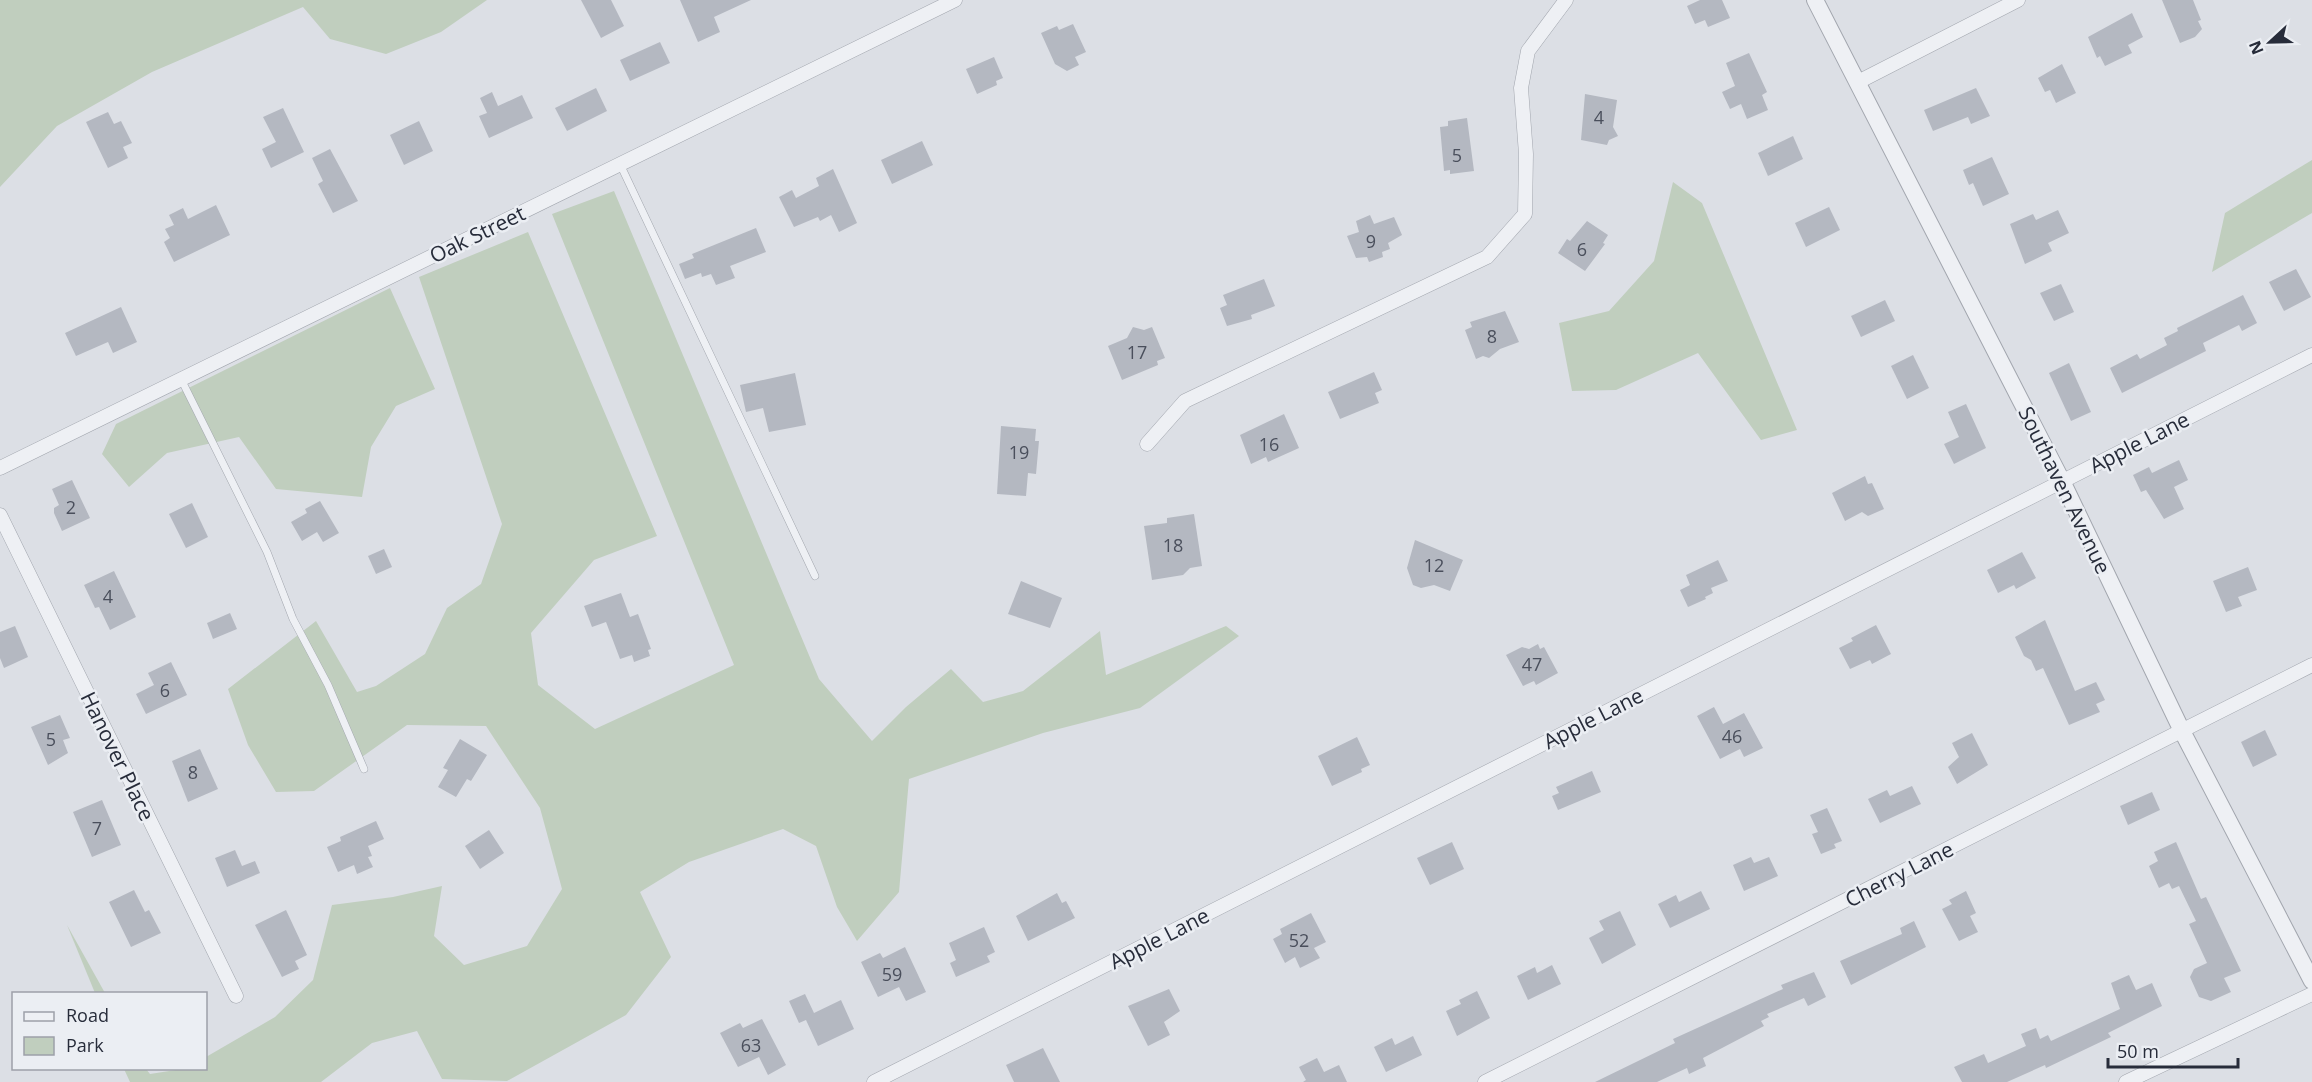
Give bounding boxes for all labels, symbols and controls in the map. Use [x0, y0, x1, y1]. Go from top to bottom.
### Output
north arrow [2240, 12, 2300, 72]
text: N [2243, 37, 2269, 58]
house number: 4 [1594, 105, 1604, 129]
house number: 5 [1452, 143, 1462, 167]
street label: Oak Street [425, 199, 529, 269]
house number: 9 [1366, 229, 1376, 253]
house number: 6 [1577, 237, 1587, 261]
house number: 8 [1487, 324, 1497, 348]
house number: 17 [1127, 340, 1147, 364]
street label: Southaven Avenue [2012, 402, 2118, 578]
street label: Apple Lane [2084, 405, 2194, 479]
house number: 16 [1259, 432, 1279, 456]
house number: 19 [1009, 440, 1029, 464]
house number: 2 [66, 495, 76, 519]
house number: 18 [1163, 533, 1183, 557]
house number: 12 [1424, 553, 1444, 577]
house number: 4 [103, 584, 113, 608]
house number: 47 [1522, 652, 1542, 676]
house number: 6 [160, 678, 170, 702]
street label: Apple Lane [1538, 681, 1648, 755]
street label: Hanover Place [75, 687, 161, 825]
house number: 46 [1722, 724, 1742, 748]
house number: 5 [46, 727, 56, 751]
house number: 8 [188, 760, 198, 784]
house number: 7 [92, 816, 102, 840]
street label: Cherry Lane [1840, 835, 1958, 913]
street label: Apple Lane [1104, 901, 1214, 975]
house number: 52 [1289, 928, 1309, 952]
house number: 59 [882, 962, 902, 986]
legend [12, 992, 207, 1070]
text: Road [66, 1003, 109, 1027]
scale bar [2108, 1031, 2238, 1069]
text: Park [66, 1033, 104, 1057]
house number: 63 [741, 1033, 761, 1057]
text: 50 m [2117, 1039, 2159, 1063]

